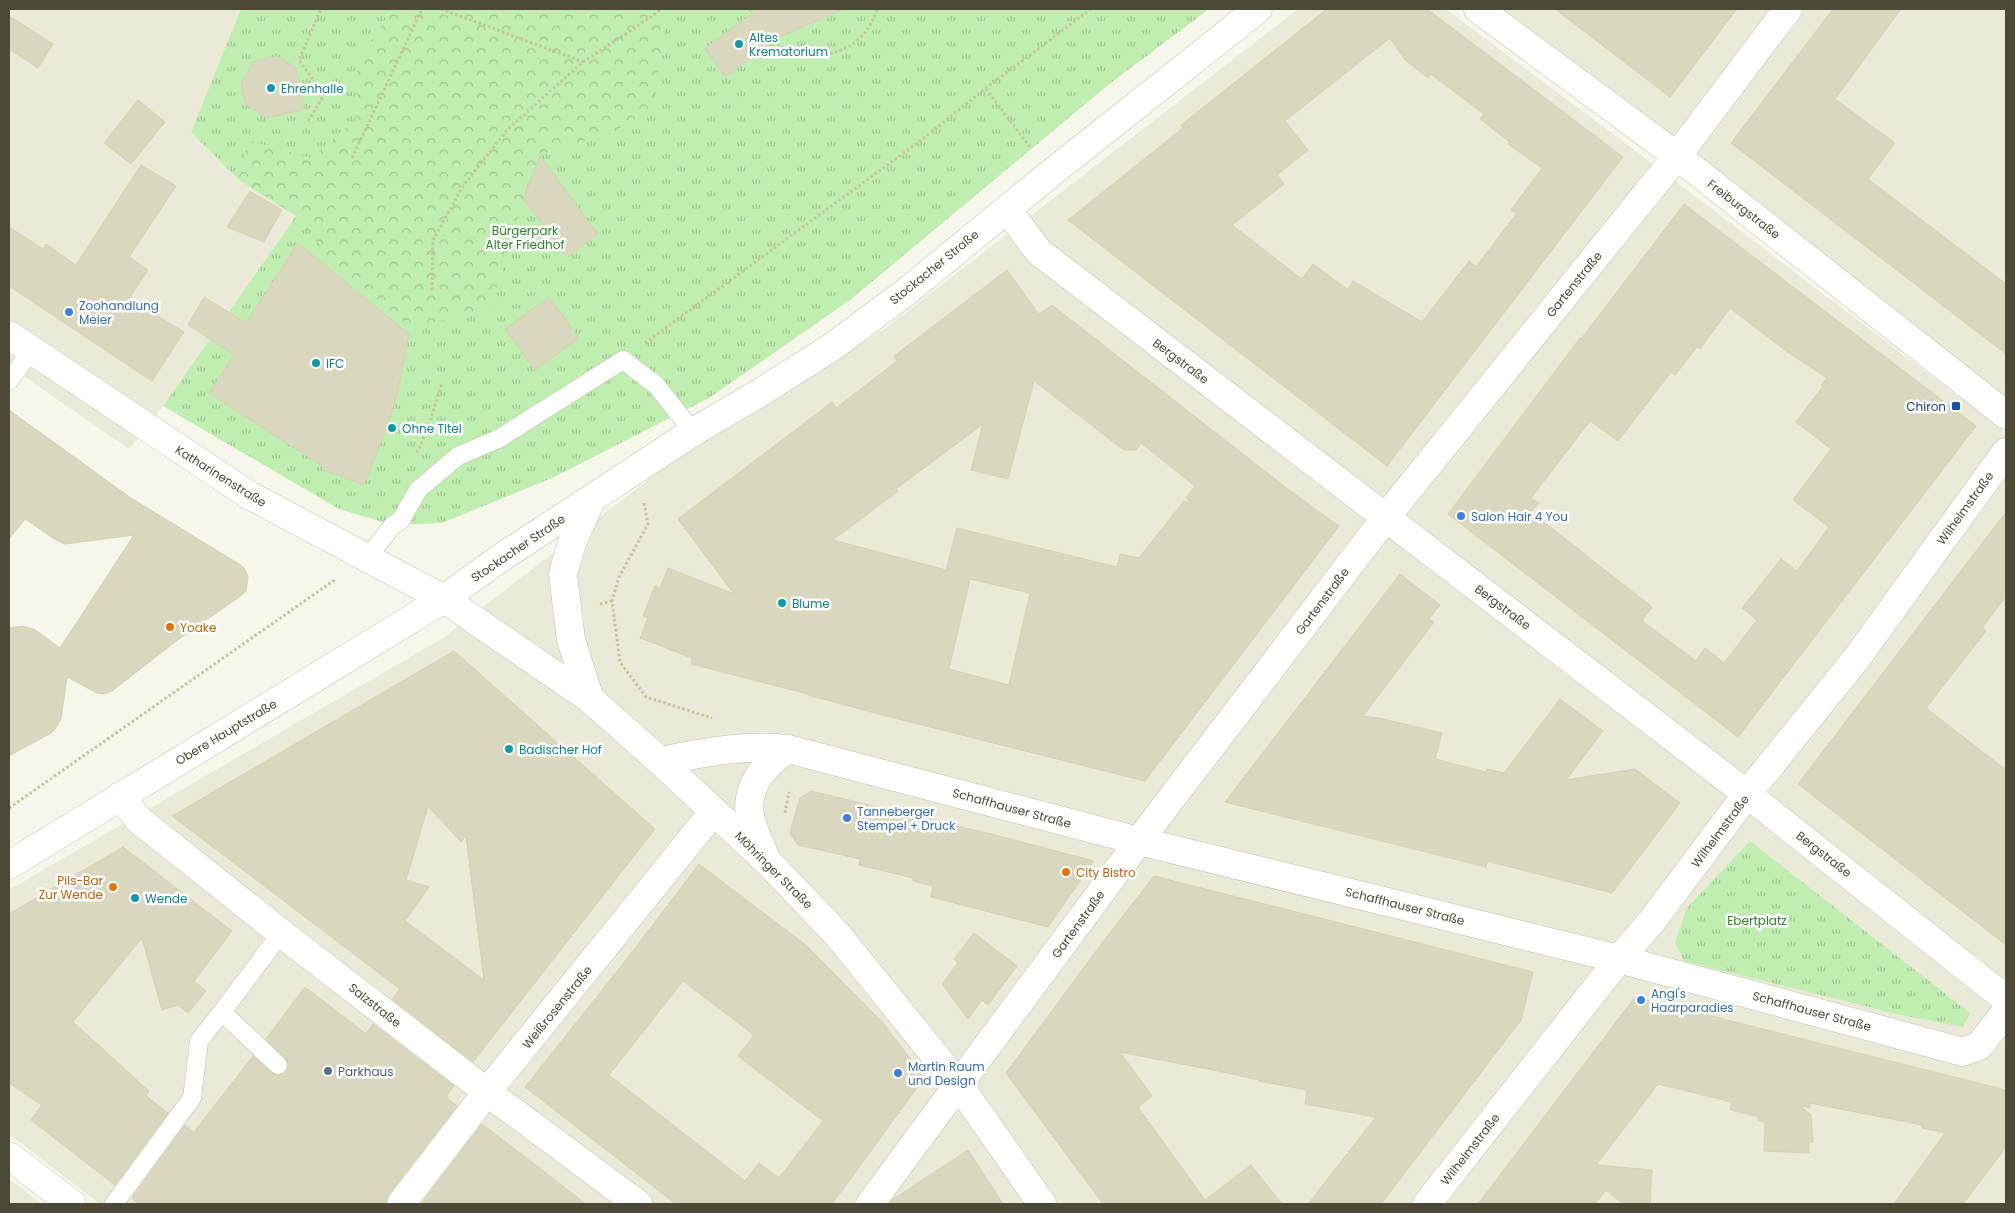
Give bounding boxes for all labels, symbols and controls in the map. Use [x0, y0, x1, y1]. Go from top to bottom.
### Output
place label: Altes Krematorium [749, 29, 828, 60]
marker: Altes Krematorium [733, 38, 745, 50]
place label: Ehrenhalle [281, 80, 344, 97]
marker: Ehrenhalle [265, 82, 277, 94]
street label: Freiburgstraße [1704, 175, 1784, 243]
park label: Bürgerpark Alter Friedhof [486, 222, 564, 253]
street label: Stockacher Straße [886, 226, 982, 308]
street label: Gartenstraße [1542, 247, 1606, 321]
place label: Zoohandlung Meier [79, 297, 159, 328]
marker: Zoohandlung Meier [63, 306, 75, 318]
street label: Bergstraße [1149, 334, 1213, 388]
place label: IFC [326, 355, 344, 372]
marker: IFC [310, 357, 322, 369]
place label: Chiron [1906, 398, 1946, 415]
marker: Chiron [1950, 400, 1962, 412]
place label: Ohne Titel [402, 420, 462, 437]
marker: Ohne Titel [386, 422, 398, 434]
street label: Katharinenstraße [172, 441, 270, 511]
street label: Wilhelmstraße [1933, 468, 1997, 548]
place label: Salon Hair 4 You [1471, 508, 1568, 525]
street label: Stockacher Straße [467, 510, 569, 586]
marker: Salon Hair 4 You [1455, 510, 1467, 522]
street label: Gartenstraße [1291, 564, 1353, 638]
street label: Bergstraße [1471, 580, 1535, 634]
place label: Blume [792, 595, 830, 612]
marker: Blume [776, 597, 788, 609]
place label: Yoake [180, 619, 216, 636]
marker: Yoake [164, 621, 176, 633]
street label: Obere Hauptstraße [172, 695, 280, 769]
place label: Badischer Hof [519, 741, 602, 758]
marker: Badischer Hof [503, 743, 515, 755]
street label: Schaffhauser Straße [951, 784, 1073, 832]
street label: Wilhelmstraße [1687, 791, 1753, 871]
place label: Tanneberger Stempel + Druck [857, 803, 956, 834]
marker: Tanneberger Stempel + Druck [841, 812, 853, 824]
street label: Möhringer Straße [731, 827, 817, 913]
street label: Bergstraße [1793, 827, 1855, 881]
place label: City Bistro [1076, 864, 1136, 881]
marker: City Bistro [1060, 866, 1072, 878]
place label: Pils-Bar Zur Wende [39, 872, 104, 903]
marker: Pils-Bar Zur Wende [107, 881, 119, 893]
street label: Schaffhauser Straße [1344, 883, 1466, 929]
street label: Gartenstraße [1048, 887, 1108, 961]
place label: Wende [145, 890, 187, 907]
marker: Wende [129, 892, 141, 904]
park label: Ebertplatz [1727, 912, 1787, 929]
street label: Weißrosenstraße [518, 962, 596, 1052]
street label: Salzstraße [345, 979, 405, 1031]
place label: Angi's Haarparadies [1651, 985, 1734, 1016]
street label: Schaffhauser Straße [1751, 987, 1873, 1035]
marker: Angi's Haarparadies [1635, 994, 1647, 1006]
place label: Martin Raum und Design [908, 1058, 985, 1089]
place label: Parkhaus [338, 1063, 393, 1080]
marker: Parkhaus [322, 1065, 334, 1077]
marker: Martin Raum und Design [892, 1067, 904, 1079]
street label: Wilhelmstraße [1437, 1110, 1503, 1188]

